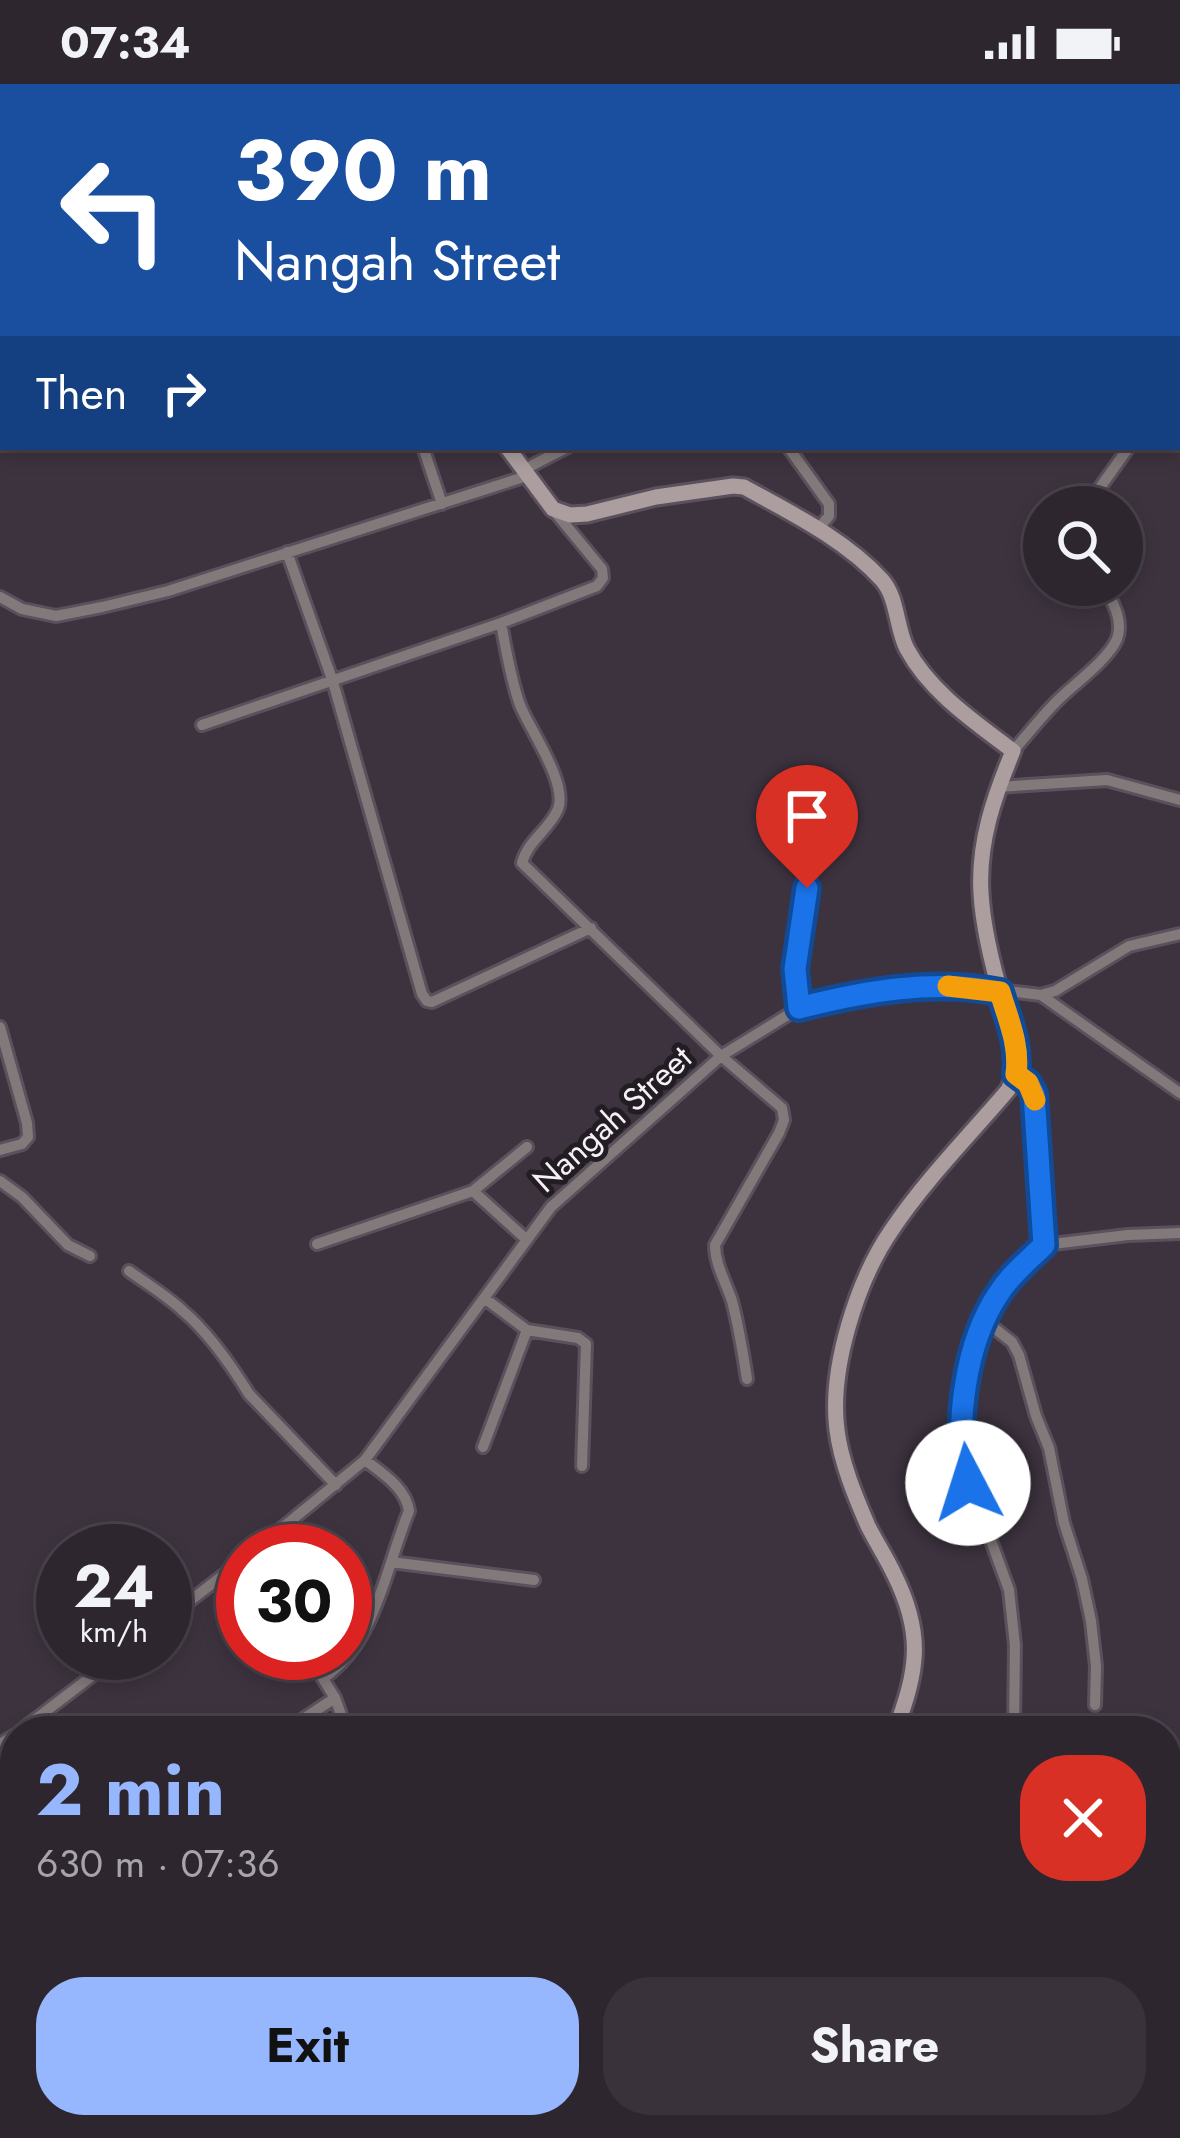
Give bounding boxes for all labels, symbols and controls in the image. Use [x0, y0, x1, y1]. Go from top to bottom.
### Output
text: 07:34 [60, 10, 191, 75]
text: 390 m [234, 110, 492, 232]
icon: left [36, 132, 192, 288]
text: Nangah Street [234, 222, 560, 300]
icon: right [151, 360, 217, 426]
text: Then [36, 361, 127, 426]
map controls [1023, 486, 1143, 606]
button: search [1023, 486, 1143, 606]
pin [756, 765, 858, 888]
icon: arrive [774, 783, 840, 849]
street label: Nangah Street [522, 1035, 702, 1203]
position arrow [905, 1420, 1031, 1546]
speed limit sign: 30 [216, 1524, 372, 1680]
text: 24 [73, 1543, 155, 1630]
text: km/h [80, 1610, 148, 1653]
text: 2 min [36, 1738, 225, 1842]
button: close [1020, 1755, 1146, 1881]
text: 630 m · 07:36 [36, 1835, 280, 1892]
button: Exit [36, 1977, 579, 2115]
button: Share [603, 1977, 1146, 2115]

